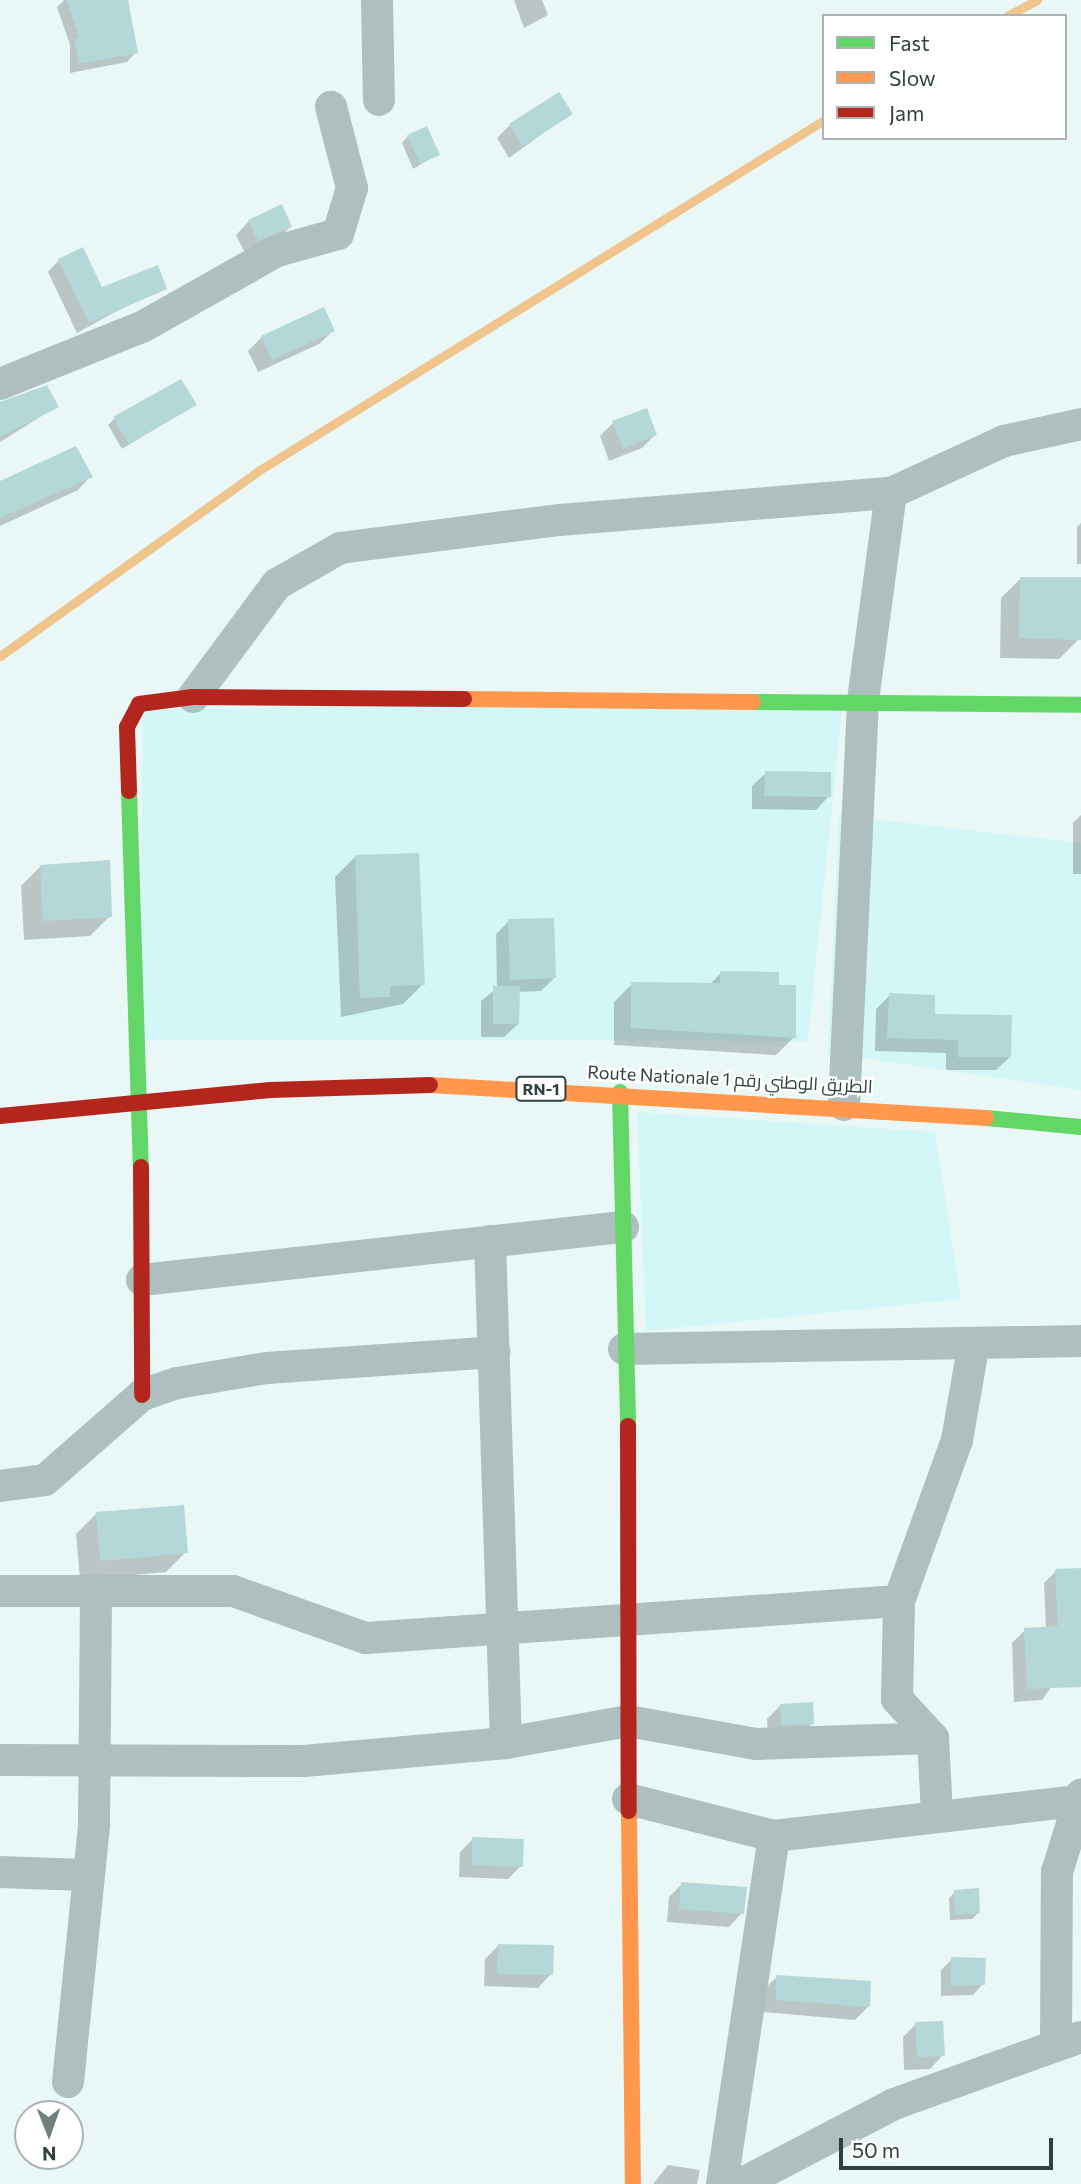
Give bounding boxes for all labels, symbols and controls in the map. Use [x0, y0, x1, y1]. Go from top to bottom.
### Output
legend [822, 14, 1067, 140]
text: Fast [889, 30, 930, 55]
text: Slow [889, 65, 936, 90]
text: Jam [889, 100, 924, 125]
street label: Route Nationale الطريق الوطني رقم 1 [587, 1061, 873, 1097]
road number: RN-1 [515, 1077, 567, 1102]
north arrow [14, 2100, 84, 2170]
scale bar [843, 2124, 1056, 2168]
text: 50 m [852, 2137, 900, 2162]
text: N [42, 2143, 57, 2166]

